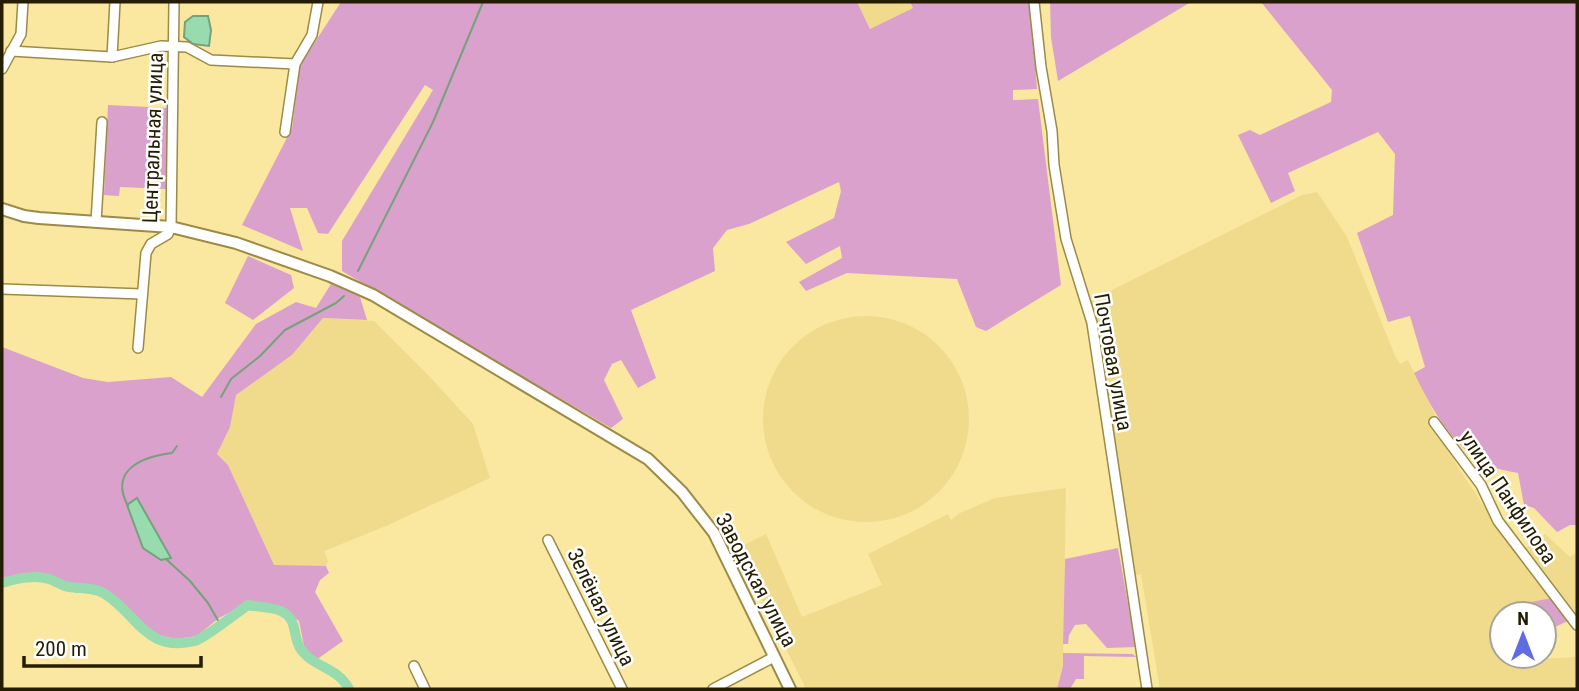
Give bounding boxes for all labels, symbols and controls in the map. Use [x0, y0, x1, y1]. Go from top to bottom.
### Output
street label: Центральная улица [138, 52, 168, 224]
street label: Почтовая улица [1089, 291, 1137, 433]
street label: улица Панфилова [1455, 426, 1561, 568]
street label: Заводская улица [711, 509, 801, 651]
street label: Зелёная улица [562, 544, 640, 670]
north arrow [1488, 600, 1558, 670]
text: N [1517, 607, 1529, 630]
scale bar [24, 624, 201, 668]
text: 200 m [35, 637, 87, 661]

